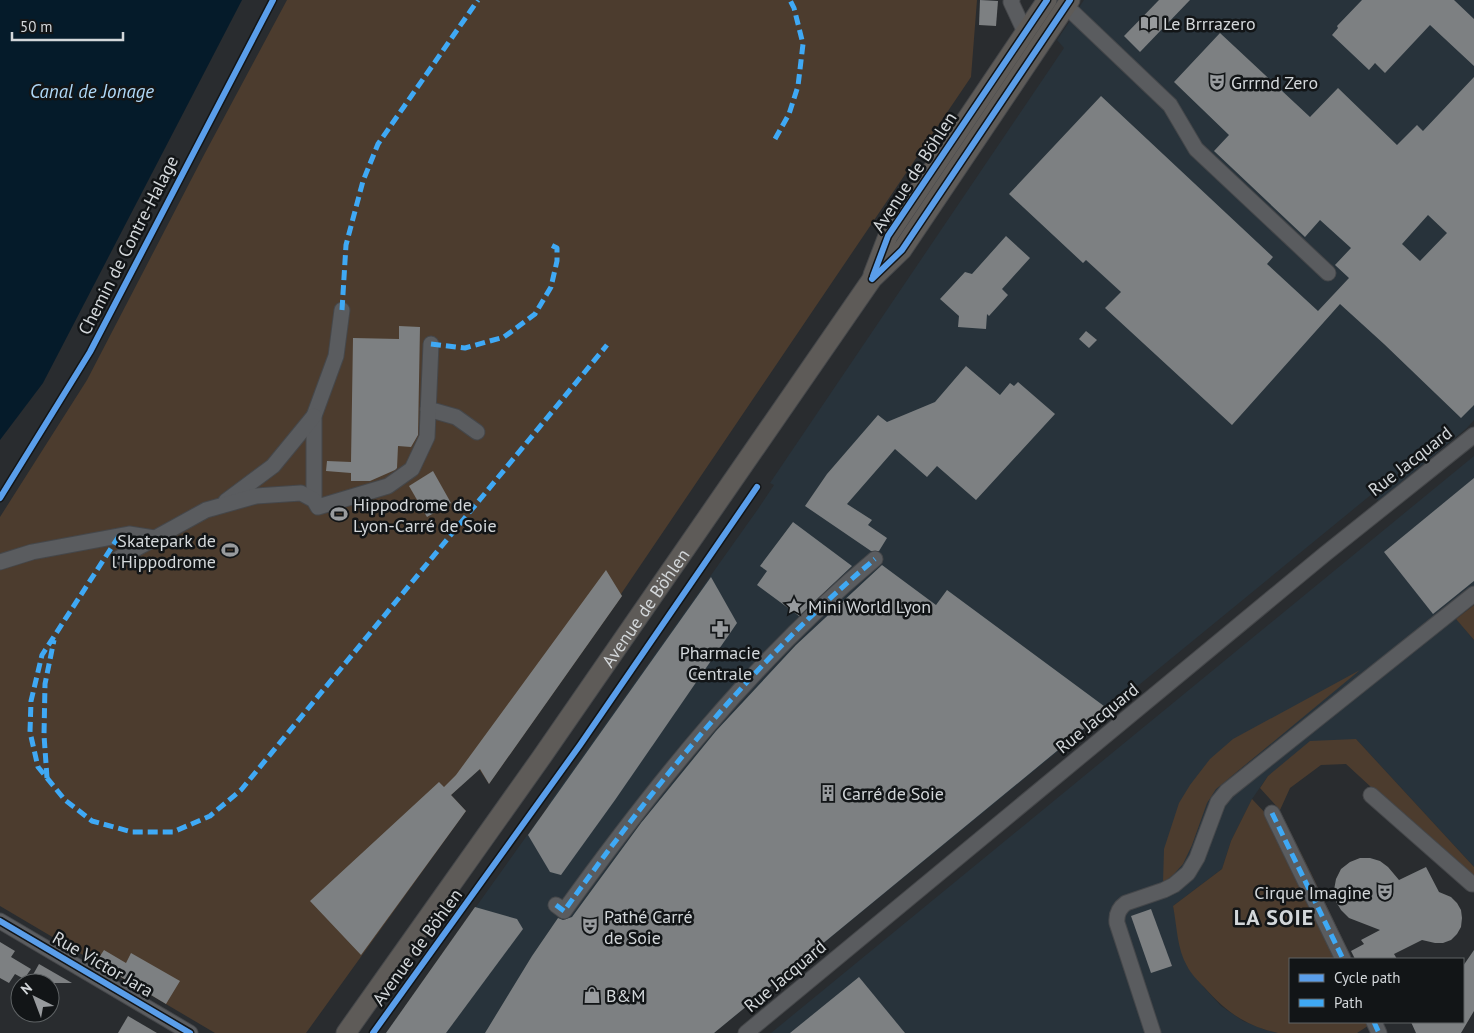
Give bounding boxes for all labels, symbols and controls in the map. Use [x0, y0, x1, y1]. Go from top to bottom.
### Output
scale bar [12, 10, 124, 42]
place label: Le Brrrazero [1163, 12, 1256, 35]
library icon: Le Brrrazero [1139, 13, 1159, 33]
text: 50 m [20, 17, 53, 36]
place label: Grrrnd Zero [1231, 71, 1318, 94]
theatre icon: Grrrnd Zero [1207, 72, 1227, 92]
water label: Canal de Jonage [30, 79, 154, 103]
street label: Avenue de Böhlen [867, 107, 961, 237]
street label: Chemin de Contre-Halage [73, 152, 183, 338]
street label: Rue Jacquard [1363, 421, 1457, 501]
place label: Hippodrome de Lyon-Carré de Soie [353, 493, 497, 537]
sports icon: Hippodrome de Lyon-Carré de Soie [329, 504, 349, 524]
place label: Skatepark de l'Hippodrome [112, 529, 216, 573]
sports icon: Skatepark de l'Hippodrome [220, 540, 240, 560]
street label: Avenue de Böhlen [596, 544, 694, 671]
place label: Mini World Lyon [808, 595, 931, 618]
place icon: Mini World Lyon [784, 596, 804, 616]
pharmacy icon: Pharmacie Centrale [710, 619, 730, 639]
place label: Pharmacie Centrale [680, 641, 760, 685]
street label: Rue Jacquard [1051, 678, 1143, 758]
place label: Carré de Soie [842, 782, 944, 805]
building icon: Carré de Soie [818, 783, 838, 803]
place label: Cirque Imagine [1254, 881, 1371, 904]
theatre icon: Cirque Imagine [1375, 882, 1395, 902]
street label: Avenue de Böhlen [367, 884, 467, 1010]
district label: LA SOIE [1234, 903, 1314, 931]
place label: Pathé Carré de Soie [604, 905, 693, 949]
theatre icon: Pathé Carré de Soie [580, 916, 600, 936]
street label: Rue Victor Jara [49, 926, 157, 1002]
street label: Rue Jacquard [739, 935, 831, 1017]
legend [1289, 958, 1464, 1023]
text: Cycle path [1334, 968, 1400, 987]
north arrow [10, 973, 60, 1023]
text: N [17, 979, 36, 998]
place label: B&M [606, 984, 645, 1007]
shop icon: B&M [582, 985, 602, 1005]
text: Path [1334, 993, 1363, 1012]

